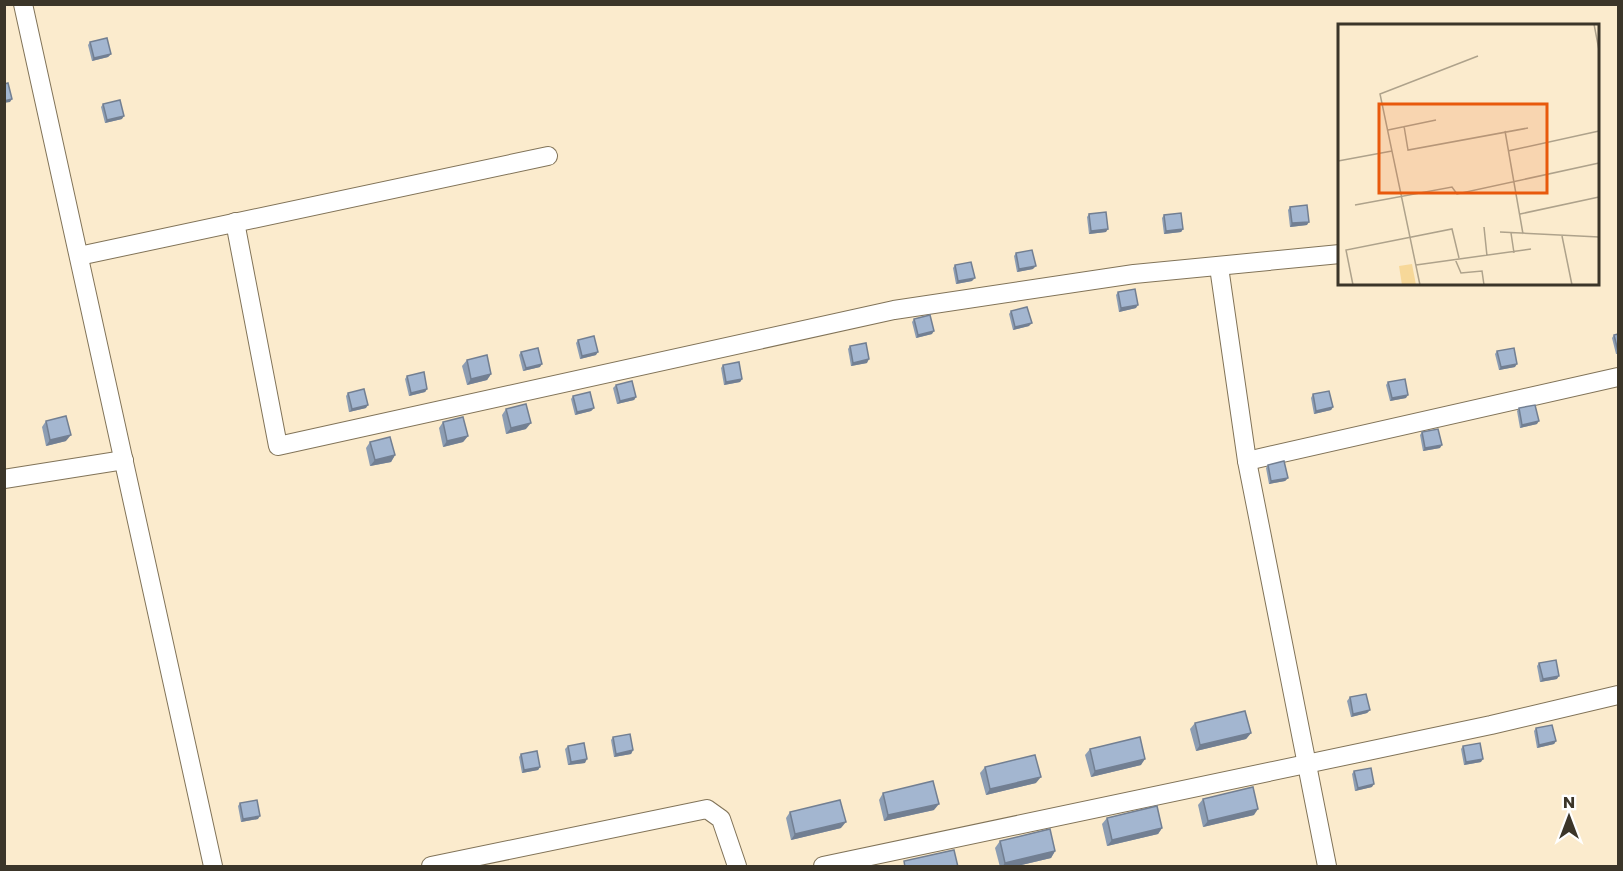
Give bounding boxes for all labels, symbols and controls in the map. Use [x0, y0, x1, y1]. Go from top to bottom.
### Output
inset map [1338, 24, 1599, 285]
north arrow [1539, 787, 1599, 847]
text: N [1563, 791, 1575, 814]

